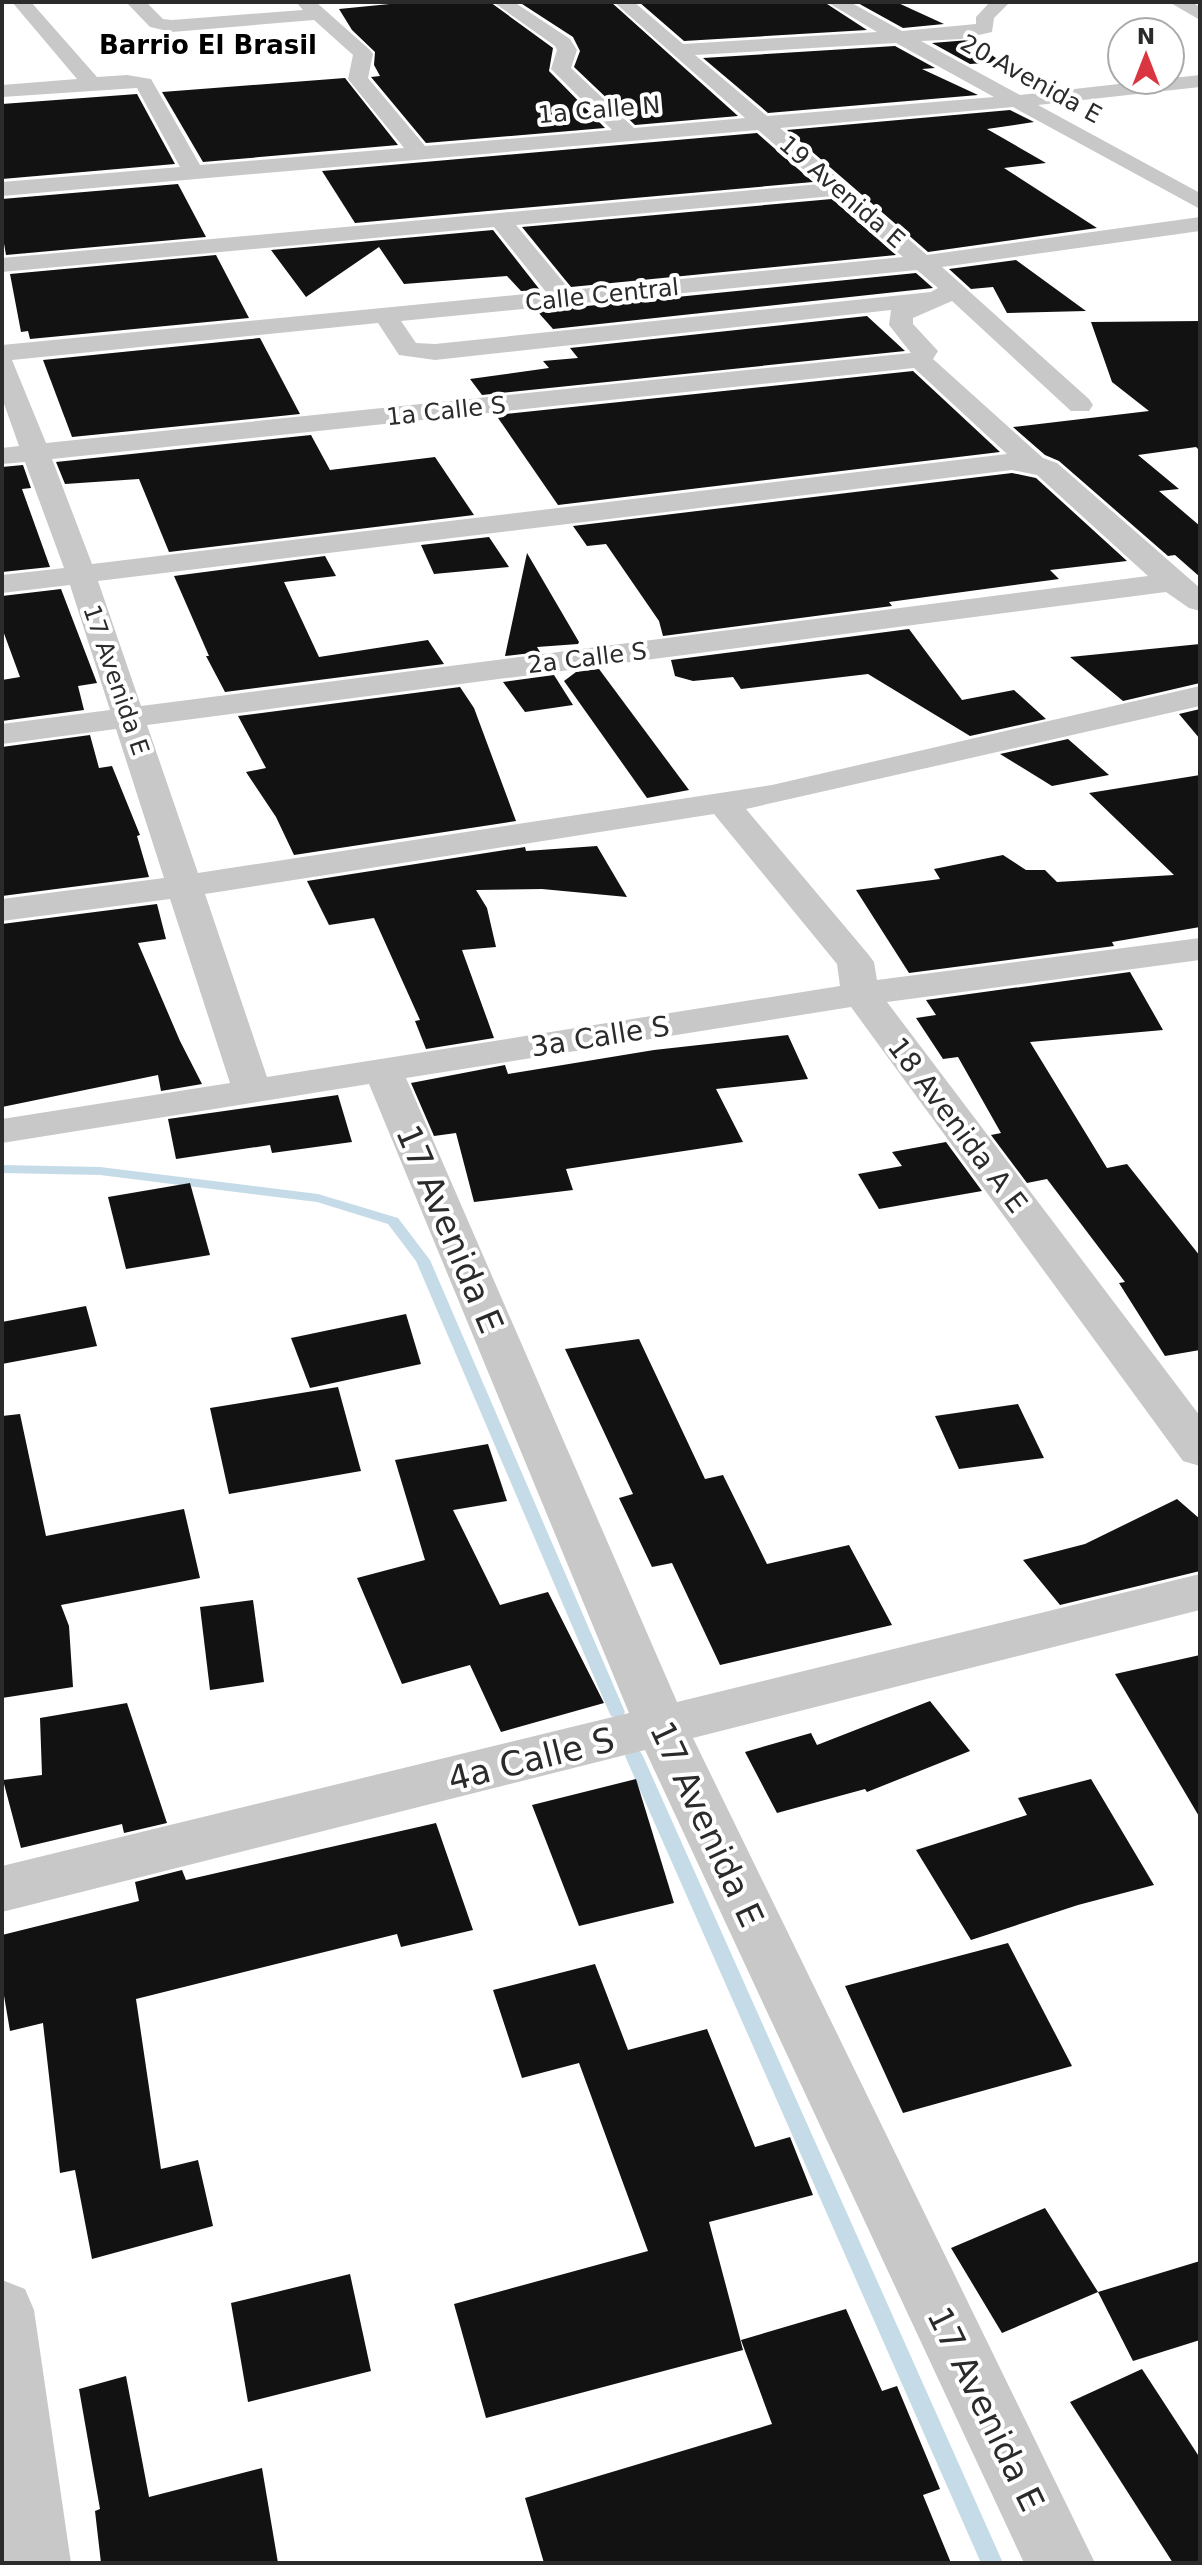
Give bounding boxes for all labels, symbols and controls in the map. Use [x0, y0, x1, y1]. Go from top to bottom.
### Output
north arrow [1106, 16, 1186, 96]
text: N [1137, 24, 1155, 49]
street label: 20 Avenida E [956, 29, 1106, 129]
district label: Barrio El Brasil [99, 30, 317, 60]
street label: 1a Calle N [537, 91, 661, 129]
street label: 19 Avenida E [774, 130, 910, 254]
street label: Calle Central [524, 273, 680, 317]
street label: 1a Calle S [385, 391, 507, 431]
street label: 17 Avenida E [77, 601, 155, 759]
street label: 2a Calle S [526, 637, 648, 679]
street label: 3a Calle S [528, 1009, 672, 1064]
street label: 18 Avenida A E [881, 1031, 1034, 1219]
street label: 17 Avenida E [388, 1119, 512, 1339]
street label: 17 Avenida E [642, 1715, 772, 1933]
street label: 4a Calle S [444, 1719, 618, 1799]
street label: 17 Avenida E [919, 2300, 1053, 2518]

